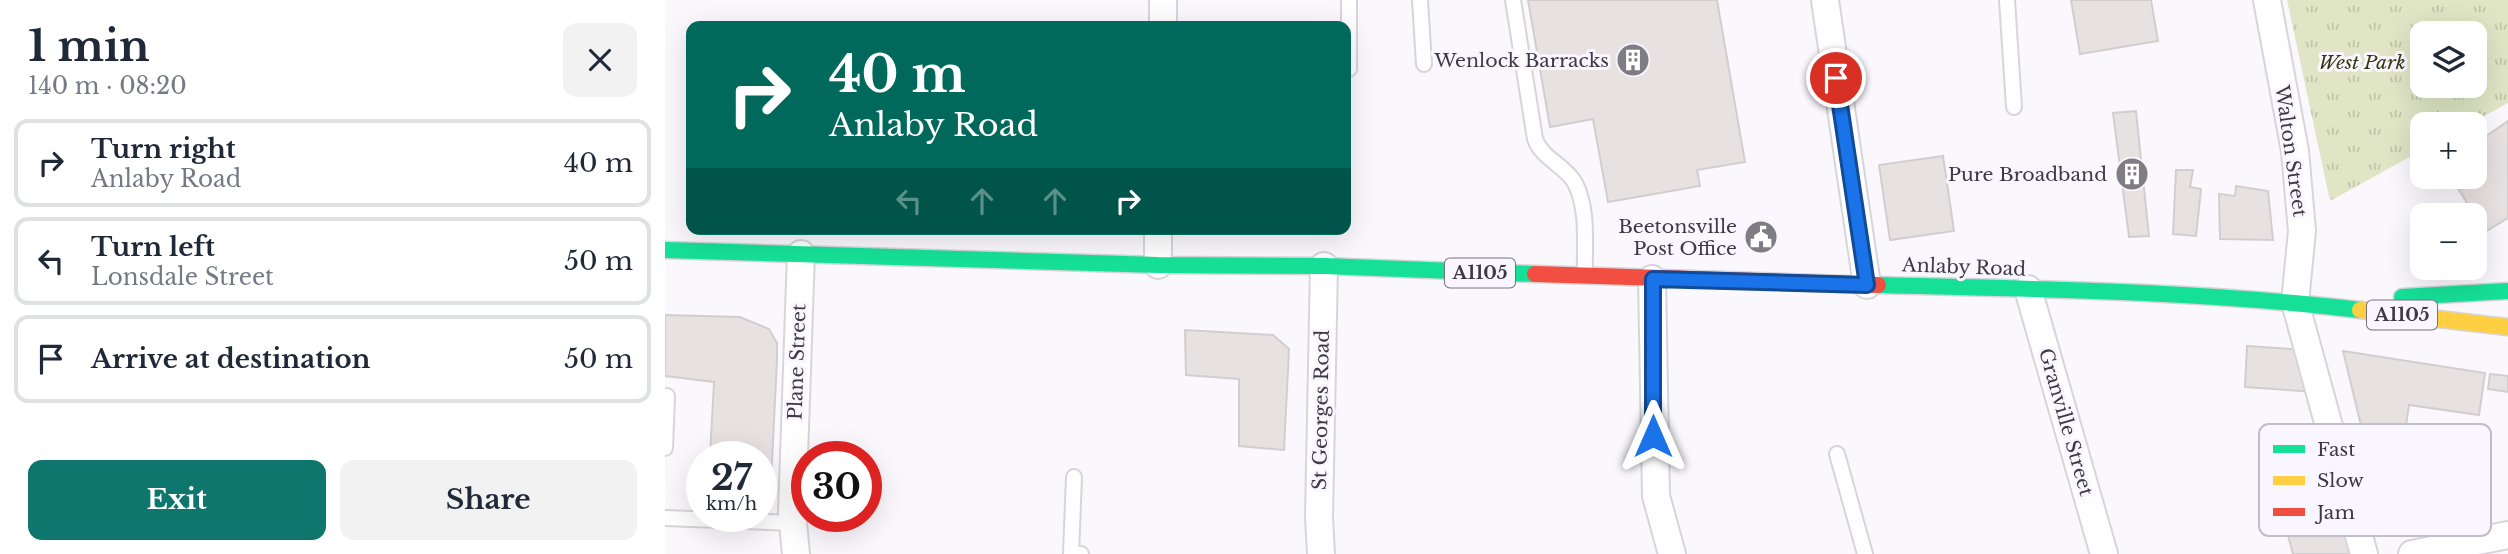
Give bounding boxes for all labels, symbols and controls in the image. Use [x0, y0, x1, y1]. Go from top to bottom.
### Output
text: 1 min [28, 20, 150, 72]
map controls [2410, 21, 2487, 280]
button: layers [2410, 21, 2487, 98]
button: close [563, 23, 637, 97]
building icon: Wenlock Barracks [1614, 41, 1652, 79]
text: 40 m [829, 44, 966, 105]
pin [1806, 48, 1866, 108]
icon: right [714, 49, 805, 140]
place label: Wenlock Barracks [1433, 49, 1609, 72]
park label: West Park [2319, 51, 2405, 74]
icon: arrive [1817, 59, 1855, 97]
text: 140 m · 08:20 [28, 72, 187, 100]
street label: Walton Street [2270, 83, 2312, 219]
text: Anlaby Road [829, 105, 1038, 145]
button: + [2410, 112, 2487, 189]
text: Turn right [91, 133, 236, 165]
icon: right [32, 144, 70, 182]
text: 40 m [564, 147, 633, 179]
building icon: Pure Broadband [2113, 155, 2151, 193]
place label: Pure Broadband [1948, 163, 2107, 186]
text: Anlaby Road [91, 165, 241, 193]
icon: left [890, 182, 928, 220]
icon: ahead [963, 182, 1001, 220]
icon: ahead [1036, 182, 1074, 220]
icon: right [1109, 182, 1147, 220]
button: − [2410, 203, 2487, 280]
place label: Beetonsville Post Office [1618, 215, 1737, 260]
public building icon: Beetonsville Post Office [1742, 218, 1780, 256]
text: Turn left [91, 231, 215, 263]
icon: left [32, 242, 70, 280]
text: 50 m [564, 245, 633, 277]
street label: Anlaby Road [1901, 253, 2027, 281]
road number: A1105 [1445, 258, 1515, 288]
text: Lonsdale Street [91, 263, 274, 291]
road number: A1105 [2367, 300, 2437, 330]
street label: Plane Street [783, 303, 811, 421]
street label: St Georges Road [1308, 329, 1334, 490]
icon: arrive [32, 340, 70, 378]
text: Arrive at destination [91, 343, 371, 375]
text: 50 m [564, 343, 633, 375]
street label: Granville Street [2034, 345, 2098, 499]
position arrow [1616, 399, 1690, 473]
legend [2259, 424, 2491, 536]
text: Fast [2317, 438, 2356, 461]
speed limit sign: 30 [791, 441, 882, 532]
text: 27 [711, 456, 752, 499]
button: Exit [28, 460, 326, 540]
button: Share [340, 460, 637, 540]
text: Slow [2317, 469, 2364, 492]
text: km/h [706, 493, 757, 515]
text: Jam [2314, 501, 2355, 524]

